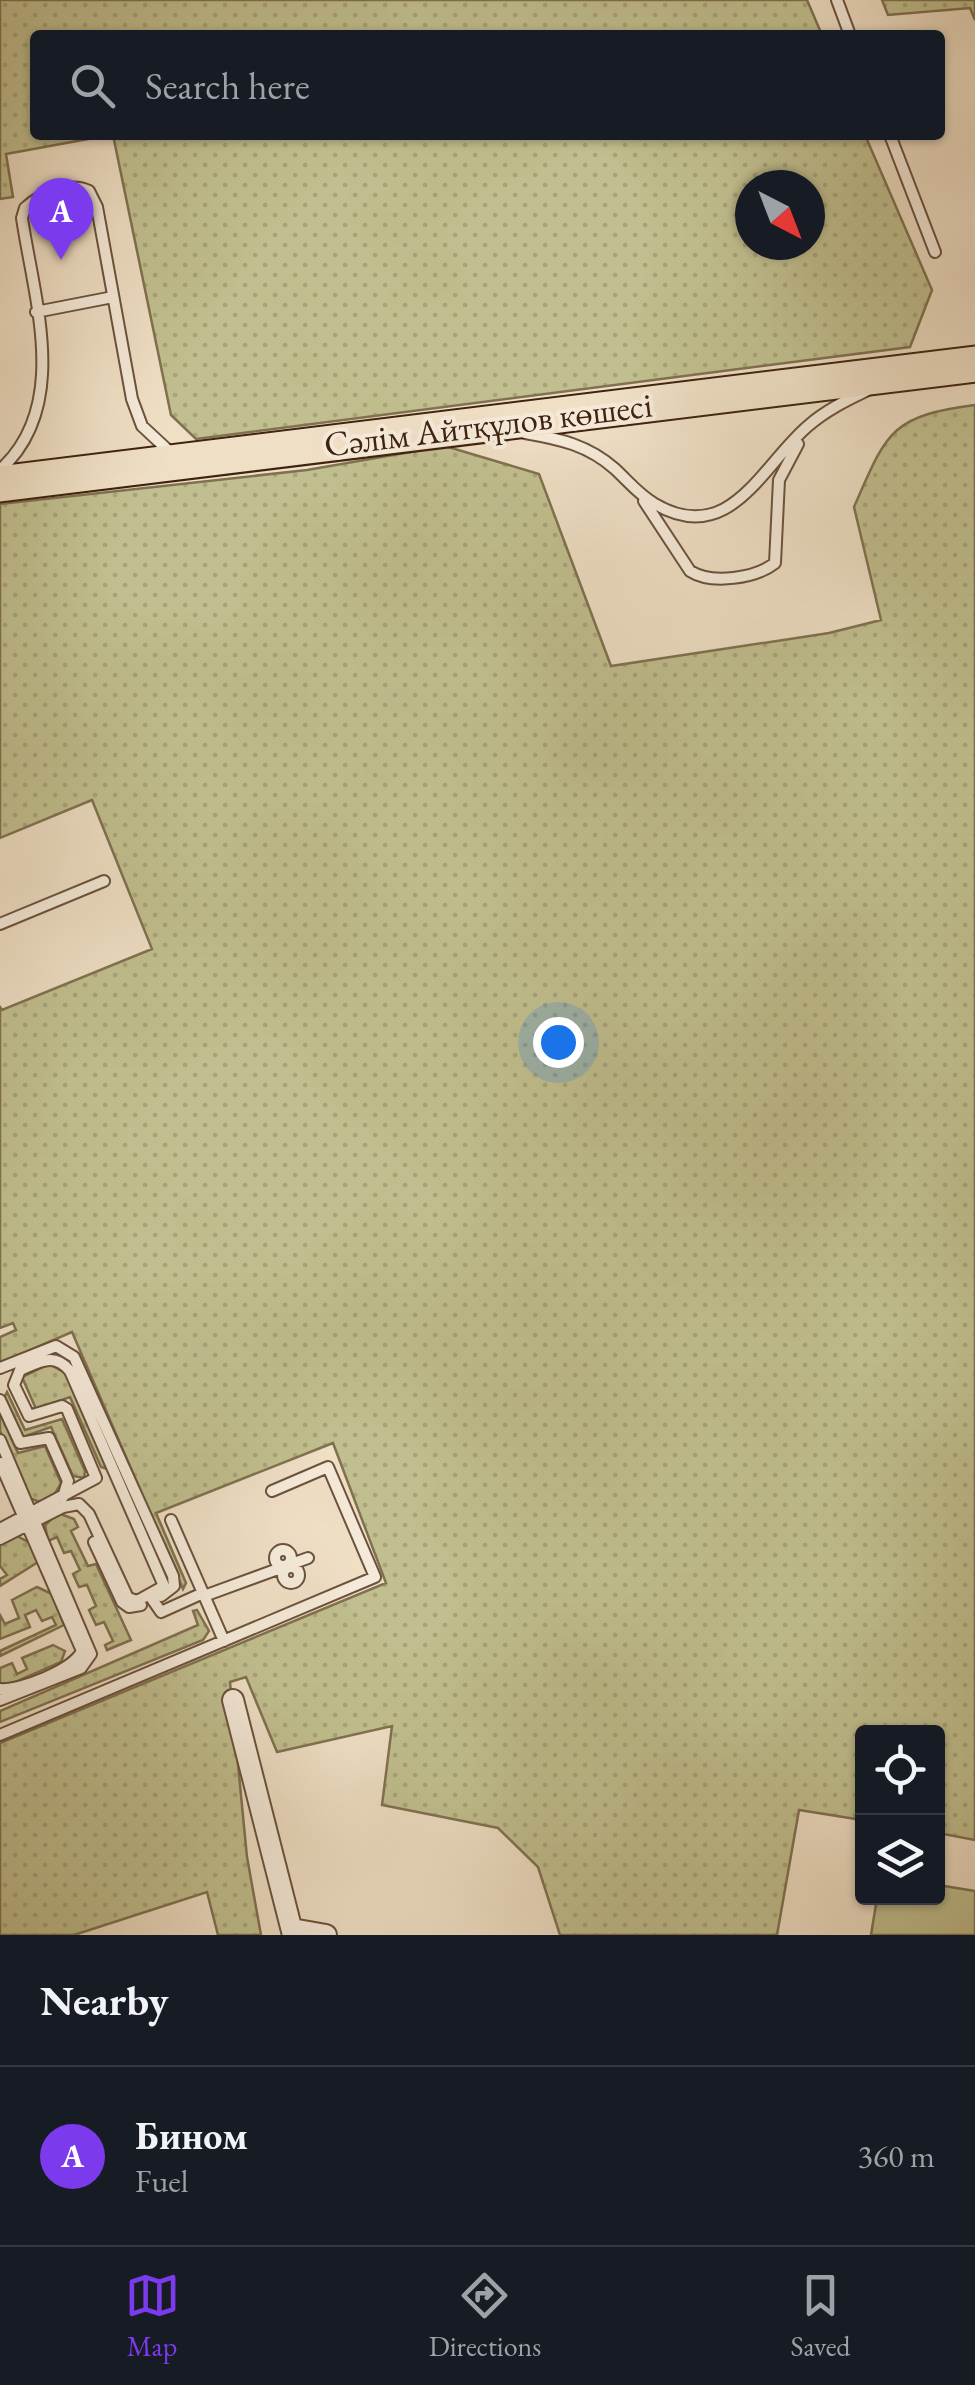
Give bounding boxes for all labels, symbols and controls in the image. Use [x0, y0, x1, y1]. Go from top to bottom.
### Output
search box [30, 30, 945, 140]
icon: search [65, 58, 120, 113]
text: Search here [145, 61, 310, 110]
north arrow [735, 170, 825, 260]
pin: A [28, 178, 94, 260]
street label: Сәлім Айтқұлов көшесі [321, 382, 655, 467]
your location [533, 1017, 584, 1068]
map controls [855, 1725, 945, 1905]
button: locate [855, 1725, 945, 1815]
button: layers [855, 1815, 945, 1905]
text: Nearby [40, 1973, 169, 2028]
text: Бином [135, 2111, 248, 2160]
text: A [61, 2135, 84, 2177]
text: 360 m [858, 2135, 935, 2177]
text: Fuel [135, 2160, 188, 2202]
tab: Map [125, 2268, 180, 2364]
tab: Directions [429, 2268, 541, 2364]
tab: Saved [790, 2268, 850, 2364]

